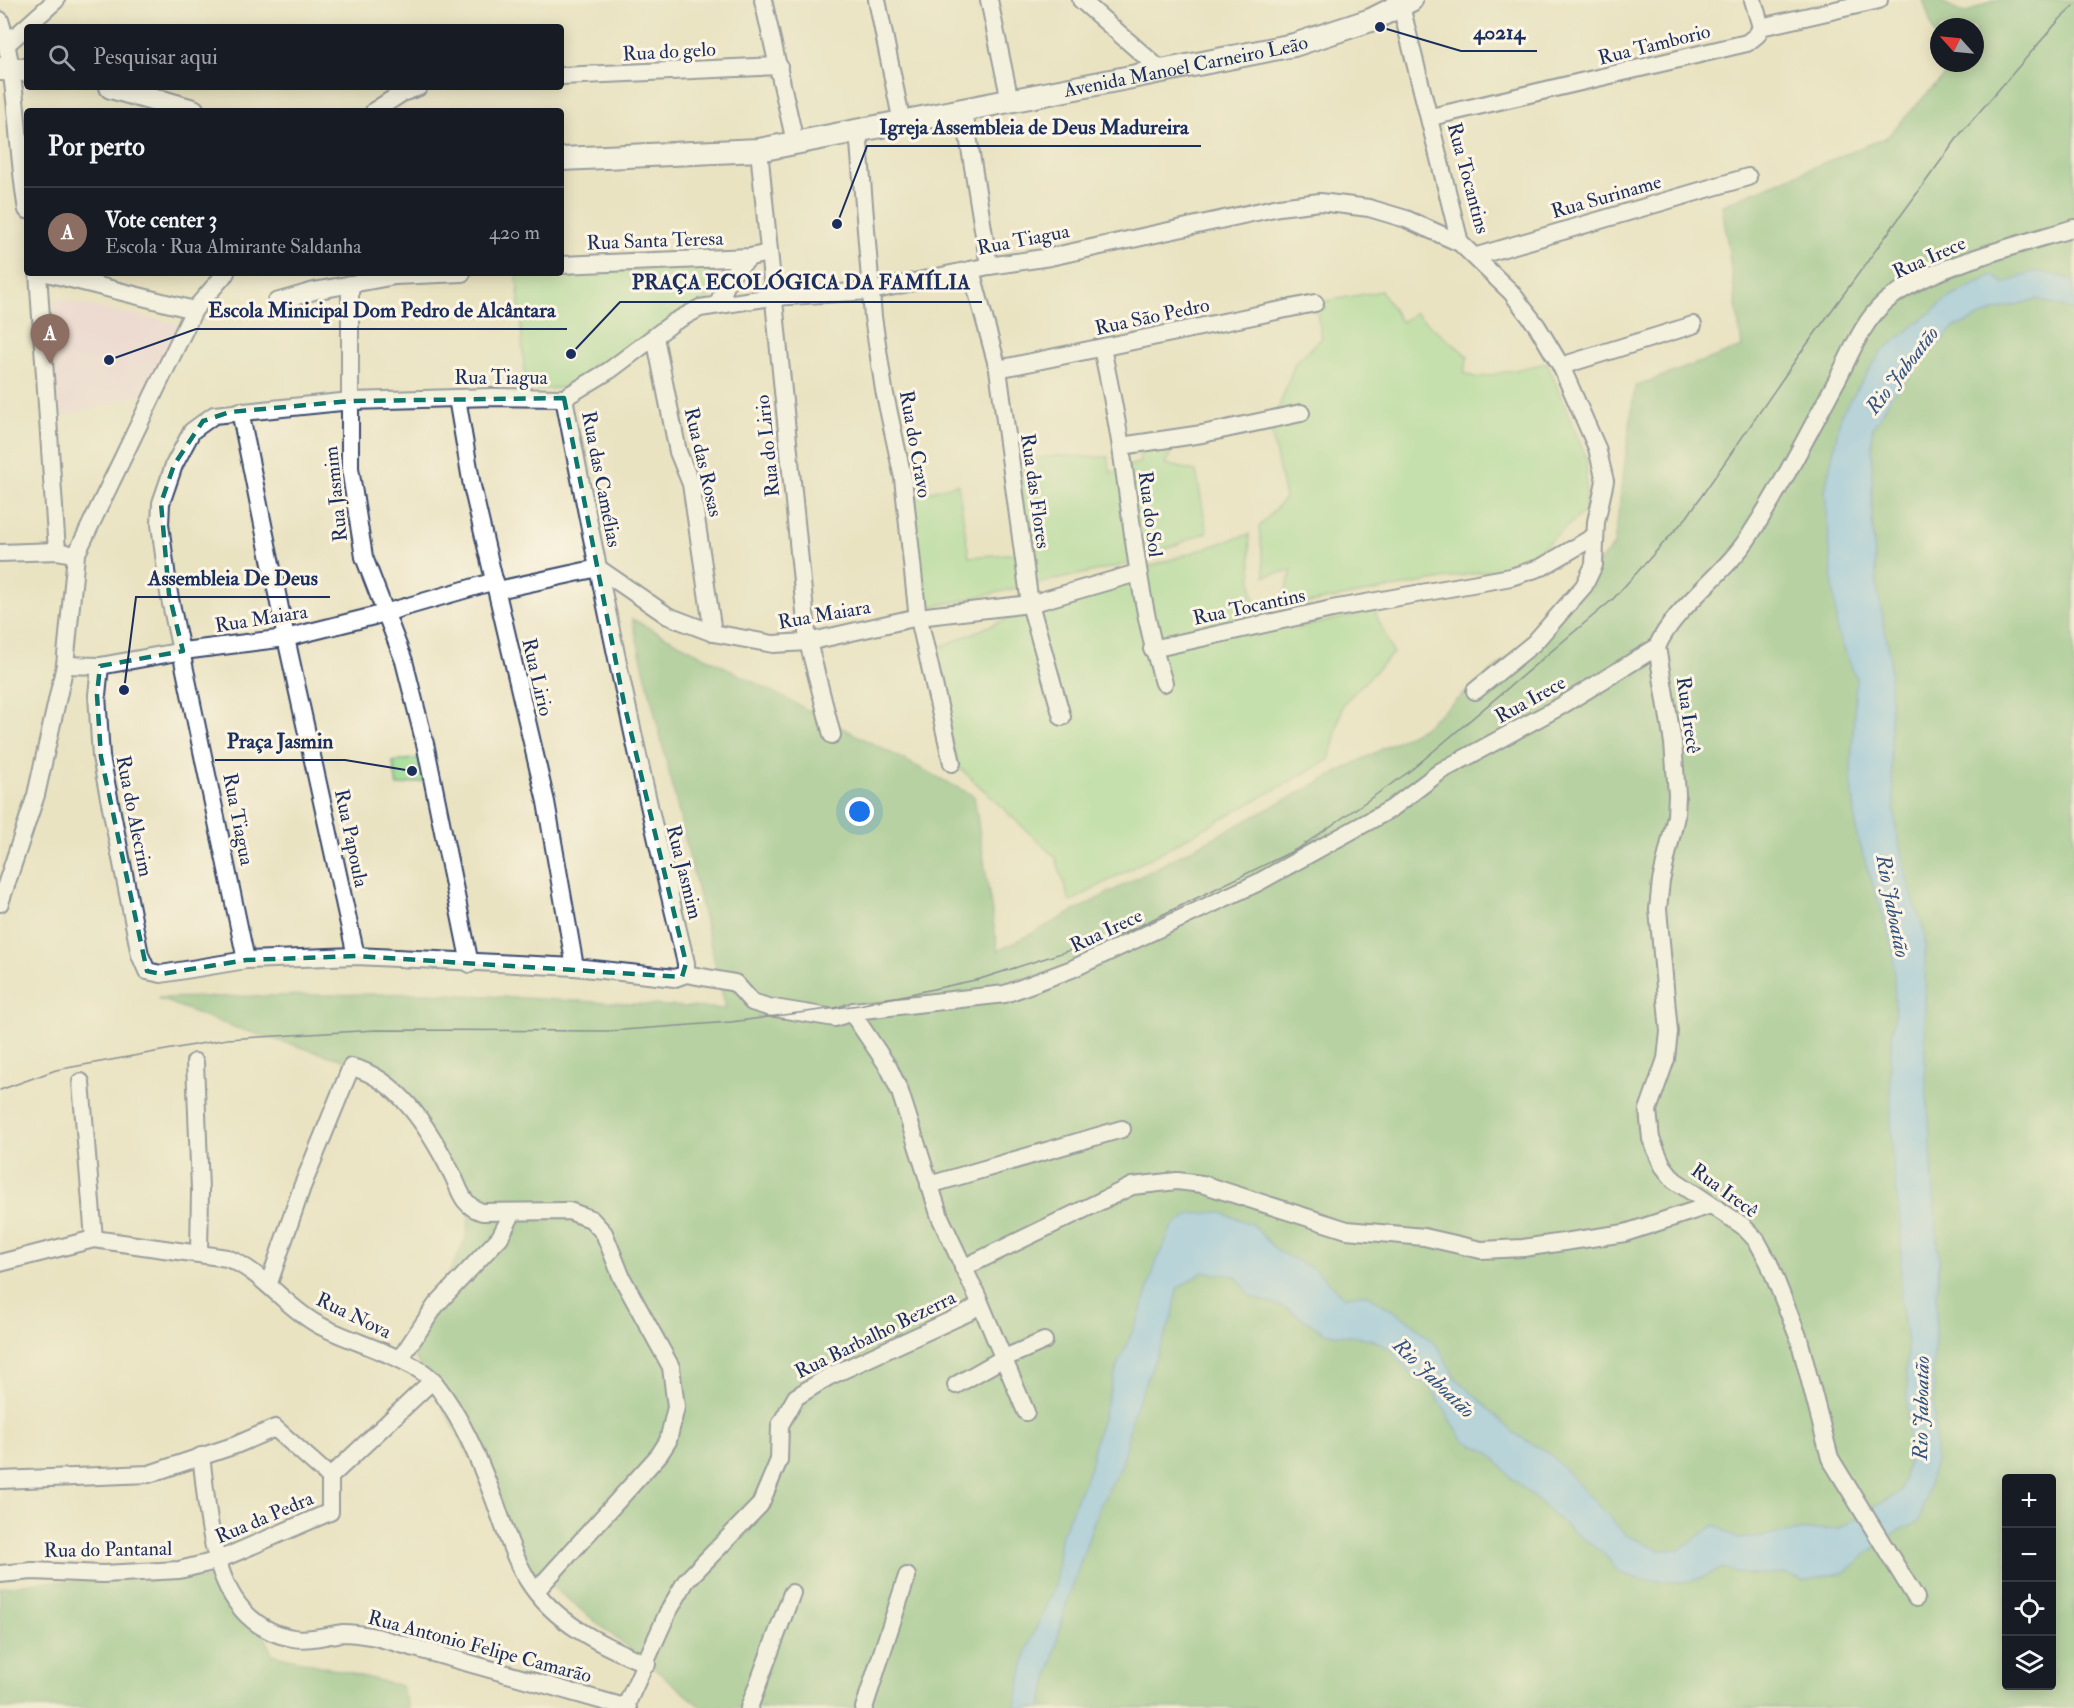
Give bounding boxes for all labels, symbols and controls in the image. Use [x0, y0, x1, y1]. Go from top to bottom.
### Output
callout: 40214 [1461, 12, 1537, 51]
street label: Rua Tamborio [1595, 18, 1713, 71]
north arrow [1930, 18, 1984, 72]
text: 40214 [1472, 19, 1526, 46]
search box [24, 24, 564, 90]
street label: Avenida Manoel Carneiro Leão [1061, 29, 1311, 103]
street label: Rua do gelo [622, 37, 716, 66]
icon: search [45, 41, 78, 74]
text: Pesquisar aqui [93, 43, 218, 71]
callout: Igreja Assembleia de Deus Madureira [867, 107, 1201, 146]
text: Igreja Assembleia de Deus Madureira [879, 114, 1190, 141]
street label: Rua Tocantins [1442, 120, 1495, 237]
text: Por perto [48, 131, 145, 163]
street label: Rua Suriname [1548, 169, 1664, 224]
text: Vote center 3 [105, 206, 217, 234]
street label: Rua Tiagua [975, 218, 1072, 261]
text: A [61, 220, 74, 245]
text: 420 m [489, 220, 540, 245]
street label: Rua Santa Teresa [586, 226, 725, 255]
street label: Rua Irece [1889, 230, 1970, 285]
text: Escola · Rua Almirante Saldanha [105, 234, 361, 259]
callout: PRAÇA ECOLÓGICA DA FAMÍLIA [620, 263, 982, 302]
text: PRAÇA ECOLÓGICA DA FAMÍLIA [632, 269, 971, 296]
callout: Escola Minicipal Dom Pedro de Alcântara [196, 290, 567, 329]
street label: Rua São Pedro [1093, 292, 1212, 341]
text: Escola Minicipal Dom Pedro de Alcântara [208, 297, 557, 324]
pin: A [31, 314, 70, 364]
water label: Rio Jaboatão [1859, 321, 1945, 420]
street label: Rua Tiagua [454, 365, 549, 390]
street label: Rua do Cravo [894, 388, 937, 500]
street label: Rua do Lirio [750, 394, 785, 498]
street label: Rua das Rosas [679, 405, 728, 519]
street label: Rua das Camélias [576, 409, 627, 549]
street label: Rua das Flores [1015, 432, 1056, 550]
street label: Rua Jasmim [318, 444, 353, 543]
street label: Rua do Sol [1133, 470, 1168, 558]
callout: Assembleia De Deus [136, 558, 330, 597]
text: Assembleia De Deus [147, 565, 318, 592]
street label: Rua Tocantins [1191, 582, 1308, 631]
street label: Rua Maiara [776, 594, 873, 635]
street label: Rua Maiara [213, 599, 310, 638]
street label: Rua Lirio [516, 636, 559, 718]
street label: Rua Irece [1490, 670, 1570, 729]
street label: Rua Irecê [1671, 675, 1706, 755]
callout: Praça Jasmin [215, 721, 345, 760]
text: Praça Jasmin [227, 728, 334, 755]
street label: Rua do Alecrim [110, 753, 159, 879]
street label: Rua Tiagua [217, 771, 260, 868]
street label: Rua Papoula [328, 787, 374, 890]
your location [845, 797, 874, 826]
street label: Rua Jasmim [661, 823, 708, 922]
water label: Rio Jaboatão [1869, 851, 1916, 960]
street label: Rua Irece [1066, 903, 1146, 958]
street label: Rua Irecê [1686, 1158, 1763, 1223]
street label: Rua Barbalho Bezerra [791, 1284, 960, 1384]
street label: Rua Nova [312, 1287, 396, 1345]
water label: Rio Jaboatão [1386, 1332, 1481, 1424]
water label: Rio Jaboatão [1907, 1356, 1936, 1461]
map controls [2002, 1474, 2056, 1690]
button: + [2002, 1474, 2056, 1528]
street label: Rua da Pedra [211, 1485, 318, 1549]
button: − [2002, 1528, 2056, 1582]
street label: Rua do Pantanal [44, 1536, 173, 1563]
button: locate [2002, 1582, 2056, 1636]
street label: Rua Antonio Felipe Camarão [365, 1605, 594, 1689]
button: layers [2002, 1636, 2056, 1690]

